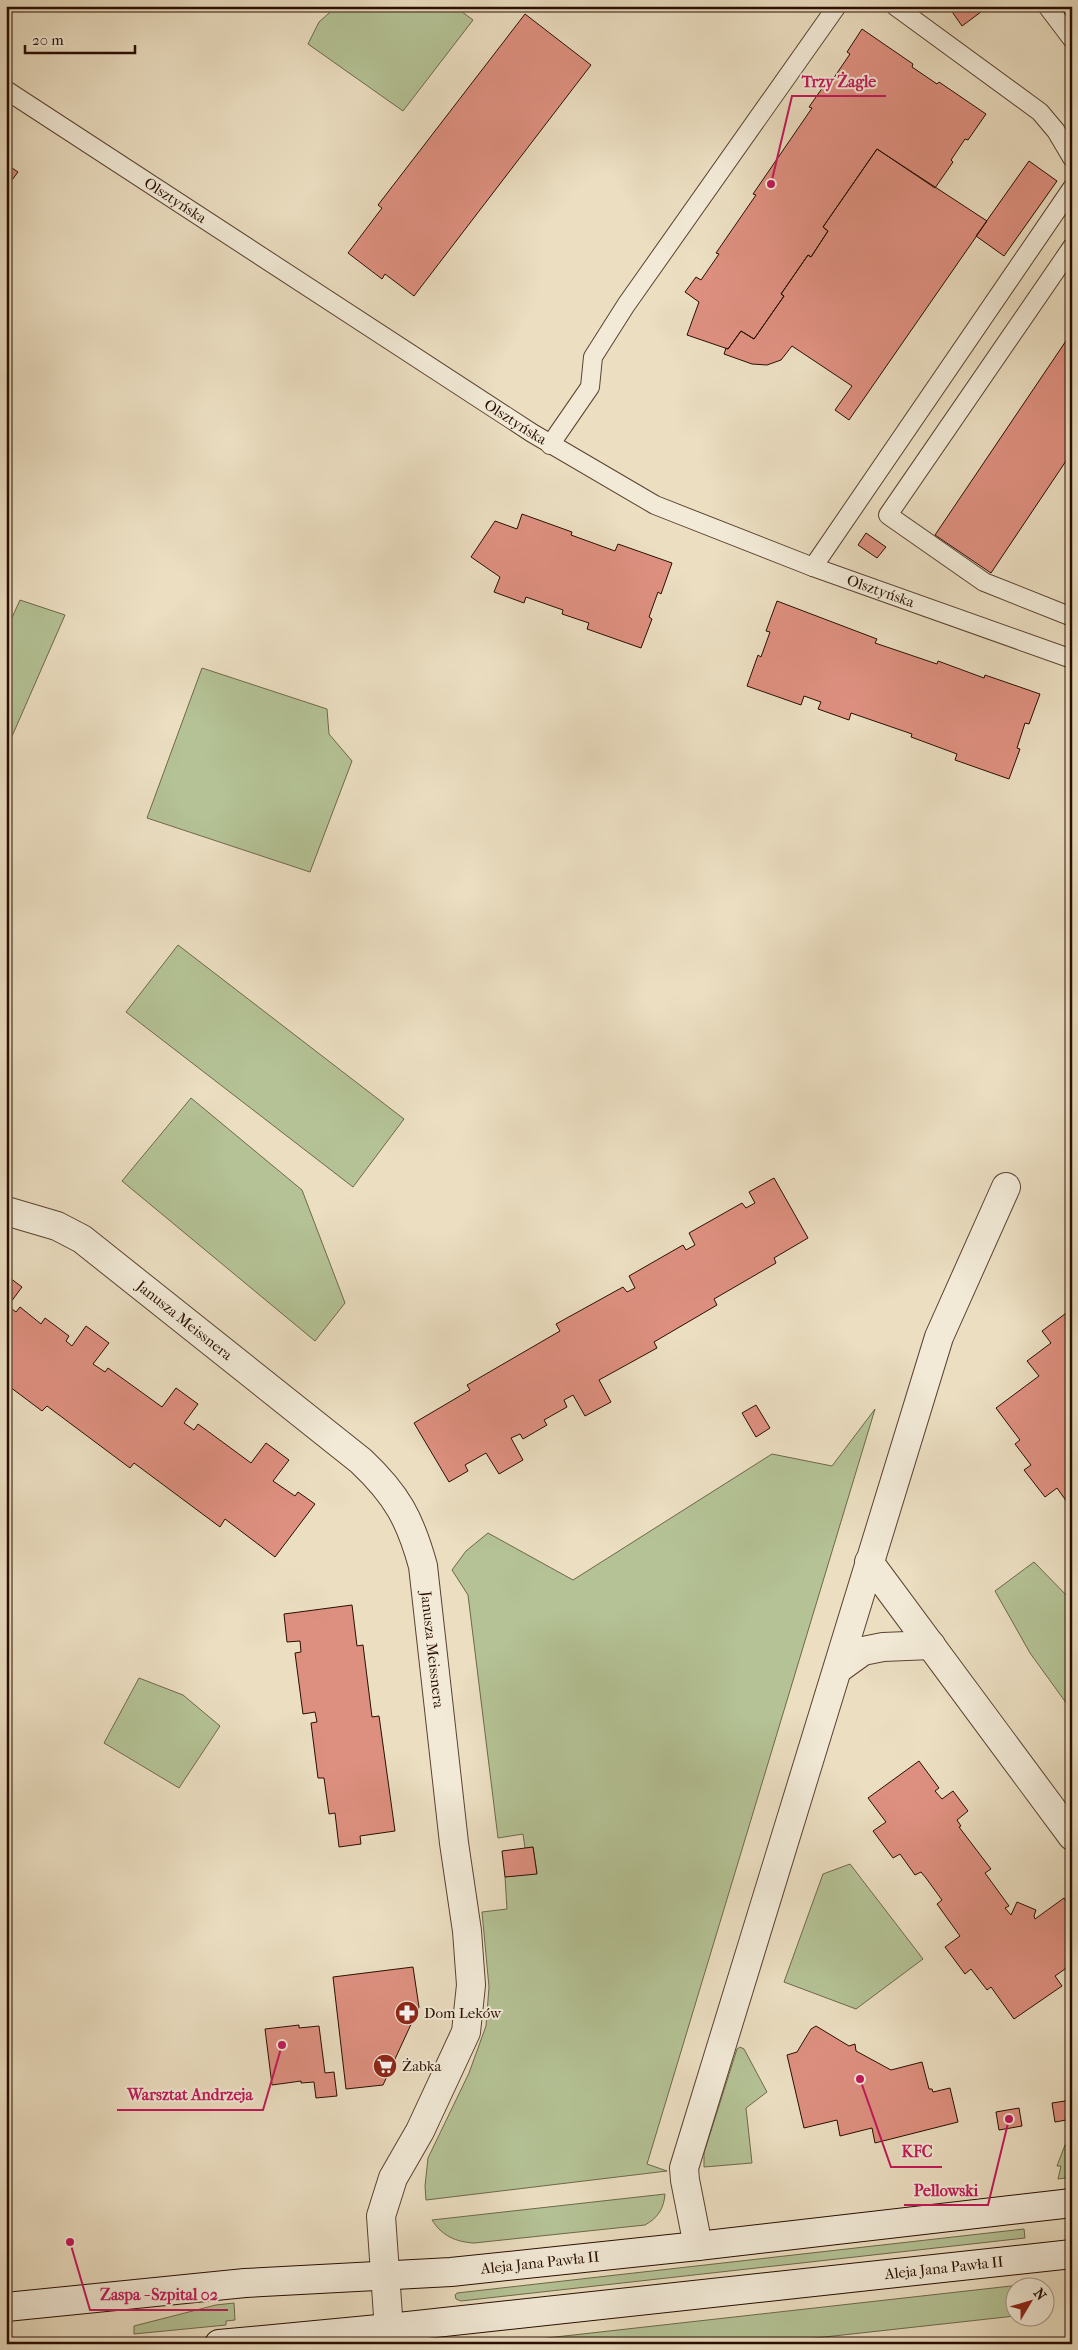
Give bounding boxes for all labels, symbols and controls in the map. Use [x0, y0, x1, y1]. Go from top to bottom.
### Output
scale bar [25, 22, 135, 54]
text: 20 m [32, 31, 64, 49]
callout: Trzy Żagle [792, 65, 886, 96]
text: Trzy Żagle [801, 71, 876, 92]
street label: Olsztyńska [141, 174, 211, 228]
street label: Olsztyńska [481, 395, 551, 449]
street label: Olsztyńska [844, 571, 918, 612]
street label: Janusza Meissnera [132, 1276, 237, 1365]
street label: Janusza Meissnera [417, 1589, 448, 1710]
pharmacy icon: Dom Leków [394, 2000, 420, 2026]
place label: Dom Leków [424, 2004, 502, 2022]
supermarket icon: Żabka [372, 2053, 398, 2079]
place label: Żabka [402, 2057, 443, 2075]
callout: Warsztat Andrzeja [117, 2079, 263, 2110]
text: Warsztat Andrzeja [126, 2085, 253, 2104]
callout: KFC [891, 2136, 942, 2167]
text: KFC [902, 2142, 933, 2161]
callout: Pellowski [904, 2174, 988, 2205]
text: Pellowski [914, 2181, 979, 2200]
street label: Aleja Jana Pawła II [479, 2247, 600, 2278]
street label: Aleja Jana Pawła II [883, 2252, 1004, 2283]
north arrow [1006, 2278, 1056, 2328]
callout: Zaspa - Szpital 02 [90, 2279, 228, 2310]
text: Zaspa - Szpital 02 [100, 2285, 218, 2305]
text: N [1030, 2285, 1050, 2304]

